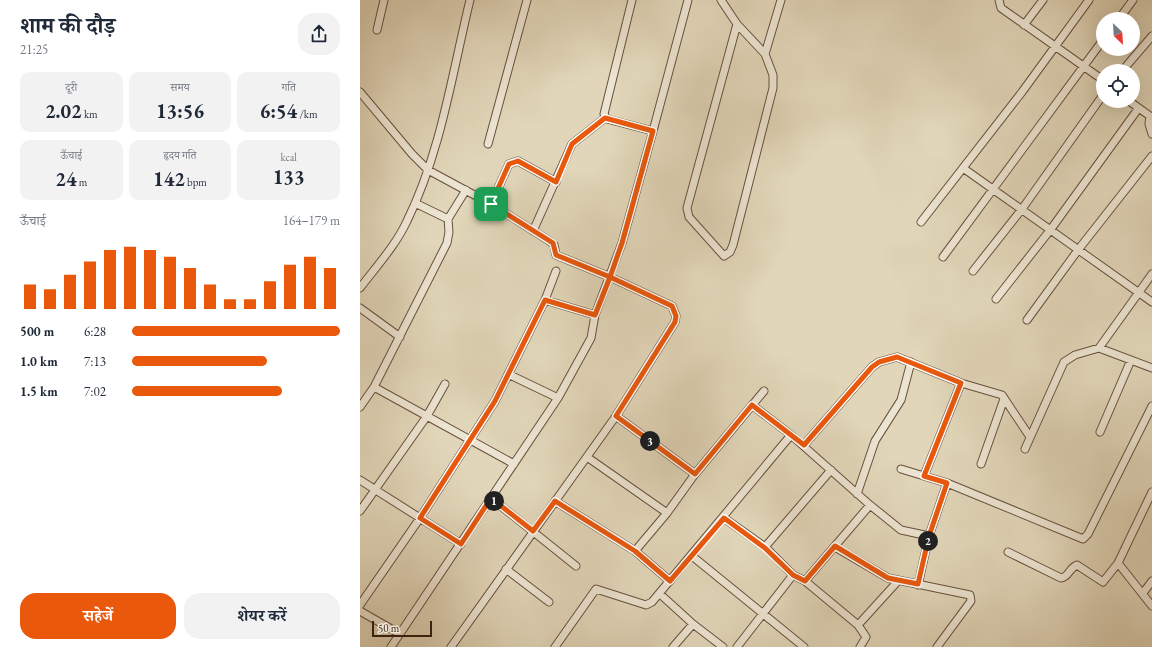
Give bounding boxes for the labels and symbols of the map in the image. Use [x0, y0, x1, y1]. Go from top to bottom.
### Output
north arrow [1096, 12, 1140, 56]
pin [474, 187, 508, 221]
pin: 3 [640, 431, 660, 451]
pin: 1 [484, 491, 504, 511]
pin: 2 [918, 531, 938, 551]
scale bar [372, 619, 432, 638]

